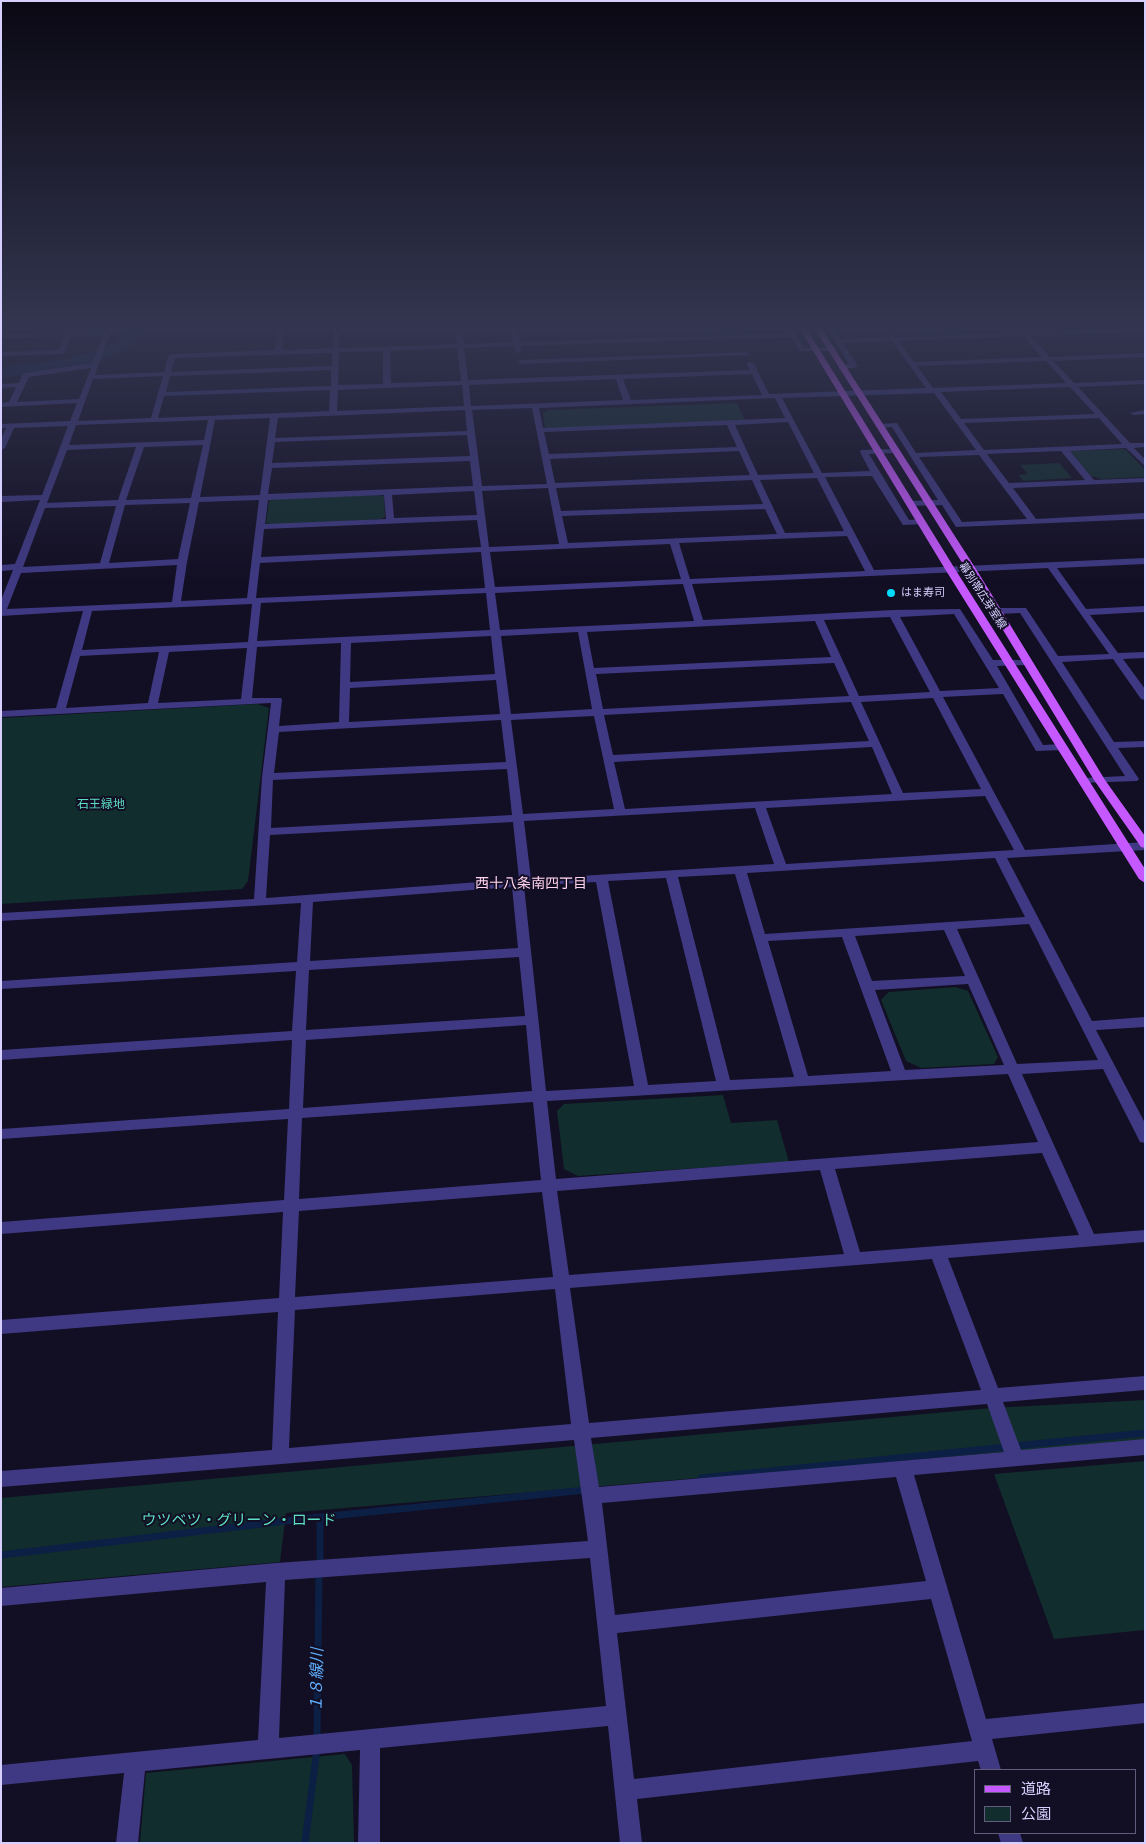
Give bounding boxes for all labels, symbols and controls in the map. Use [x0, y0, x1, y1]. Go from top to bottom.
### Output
street label: 幕別帯広芽室線 [955, 560, 1009, 632]
place label: はま寿司 [901, 586, 945, 600]
marker: はま寿司 [885, 587, 897, 599]
park label: 石王緑地 [77, 798, 125, 812]
district label: 西十八条南四丁目 [475, 876, 587, 892]
park label: ウツベツ・グリーン・ロード [142, 1512, 336, 1530]
water label: １８線川 [308, 1648, 328, 1712]
legend [974, 1769, 1136, 1834]
text: 道路 [1021, 1778, 1051, 1799]
text: 公園 [1021, 1803, 1051, 1824]

